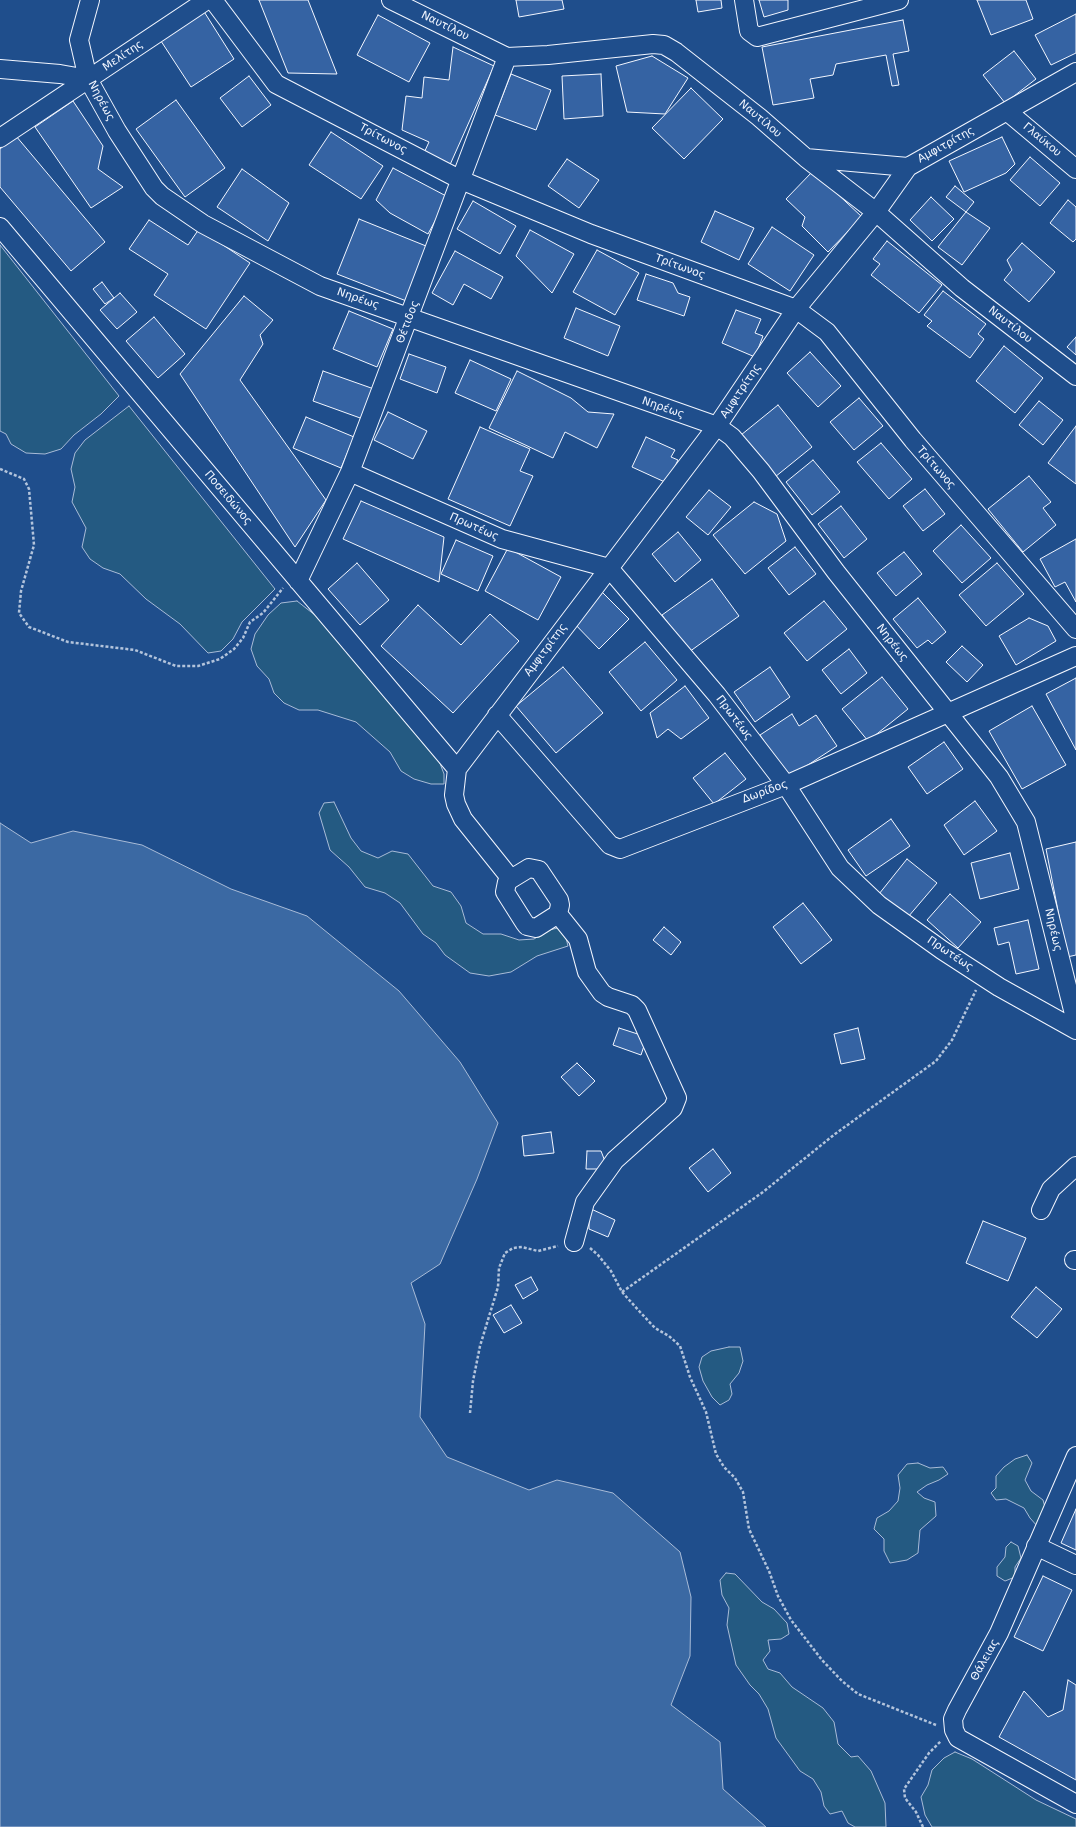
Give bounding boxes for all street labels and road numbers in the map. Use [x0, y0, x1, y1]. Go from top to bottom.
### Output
street label: Ναυτίλου [419, 9, 471, 43]
street label: Μελίτης [100, 38, 146, 74]
street label: Νηρέως [85, 79, 117, 123]
street label: Ναυτίλου [736, 97, 784, 141]
street label: Γλαύκου [1020, 120, 1064, 160]
street label: Τρίτωνος [357, 121, 409, 157]
street label: Αμφιτρίτης [915, 124, 977, 166]
street label: Τρίτωνος [653, 252, 707, 282]
street label: Νηρέως [335, 286, 381, 312]
street label: Θέτιδος [394, 299, 422, 345]
street label: Ναυτίλου [986, 304, 1034, 346]
street label: Αμφιτρίτης [718, 361, 764, 421]
street label: Νηρέως [640, 395, 686, 421]
street label: Τρίτωνος [914, 444, 958, 492]
street label: Ποσειδώνος [201, 468, 255, 528]
street label: Πρωτέως [447, 510, 501, 544]
street label: Αμφιτρίτης [522, 621, 570, 679]
street label: Νηρέως [873, 622, 911, 664]
street label: Πρωτέως [713, 693, 755, 743]
street label: Δωρίδος [740, 778, 790, 806]
street label: Νηρέως [1042, 907, 1064, 953]
street label: Πρωτέως [924, 934, 976, 974]
street label: Θάλειας [968, 1637, 1002, 1683]

